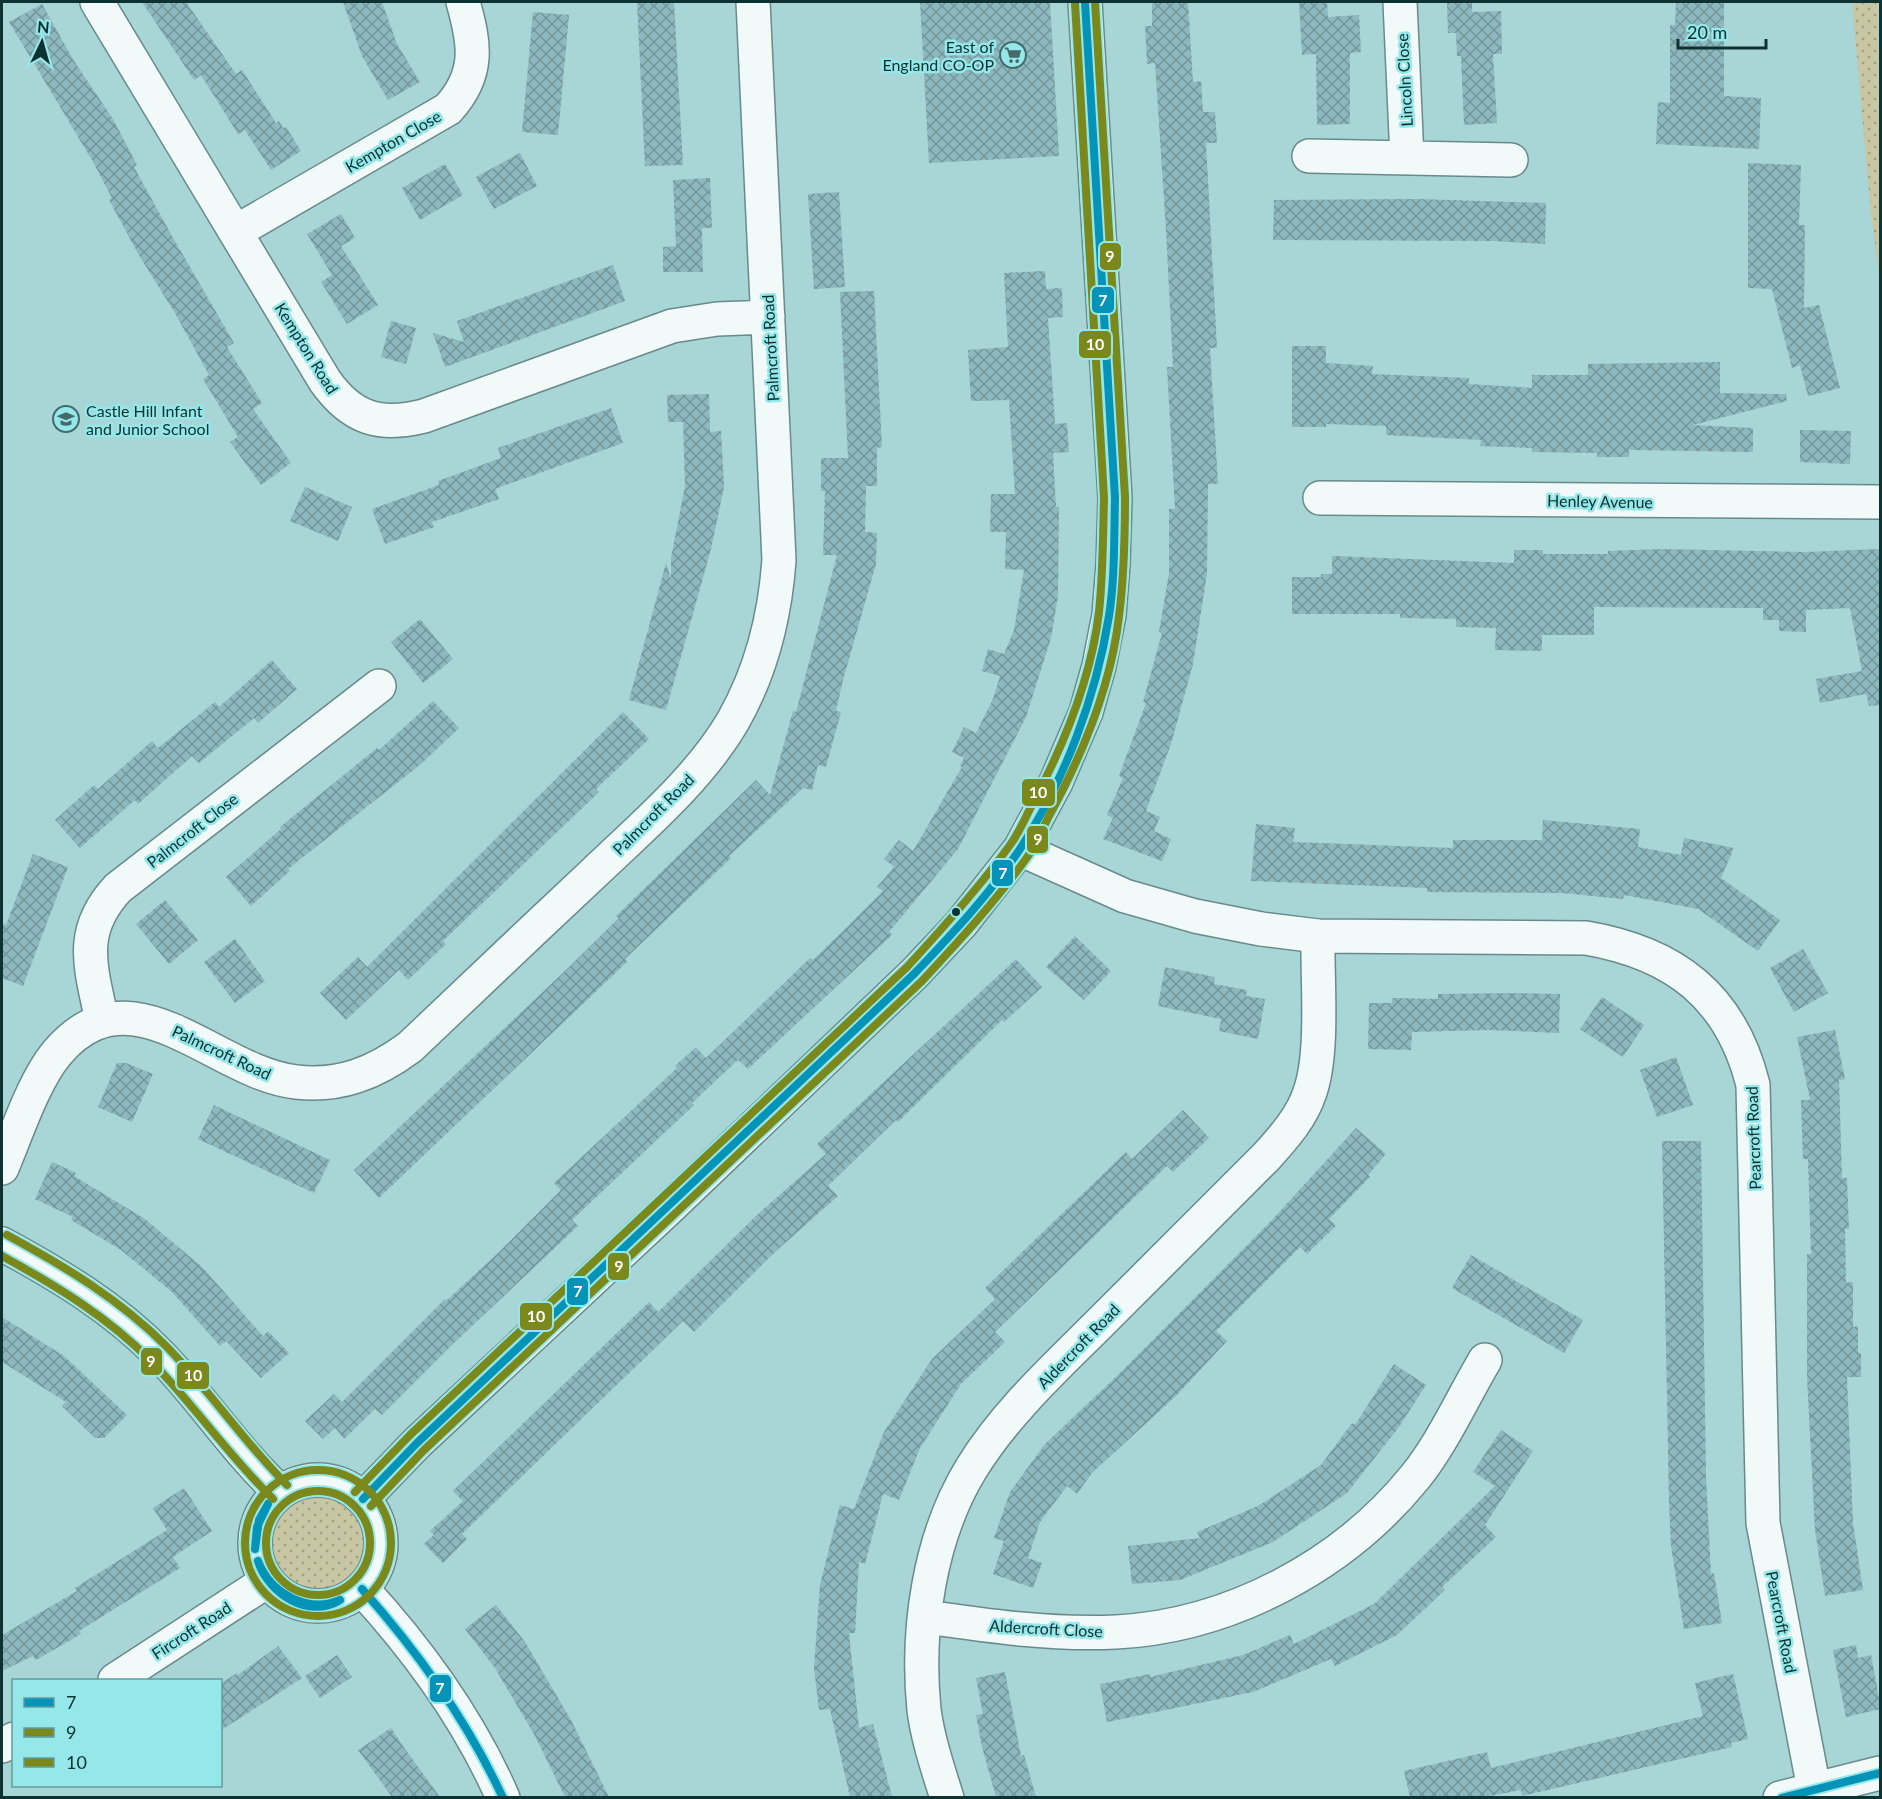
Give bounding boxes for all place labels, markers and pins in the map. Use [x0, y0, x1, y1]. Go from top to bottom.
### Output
place label: East of England CO-OP [882, 37, 994, 74]
supermarket icon: East of England CO-OP [998, 40, 1028, 70]
place label: Castle Hill Infant and Junior School [86, 401, 209, 438]
school or university icon: Castle Hill Infant and Junior School [51, 404, 81, 434]
unlabelled marker [950, 906, 962, 918]

